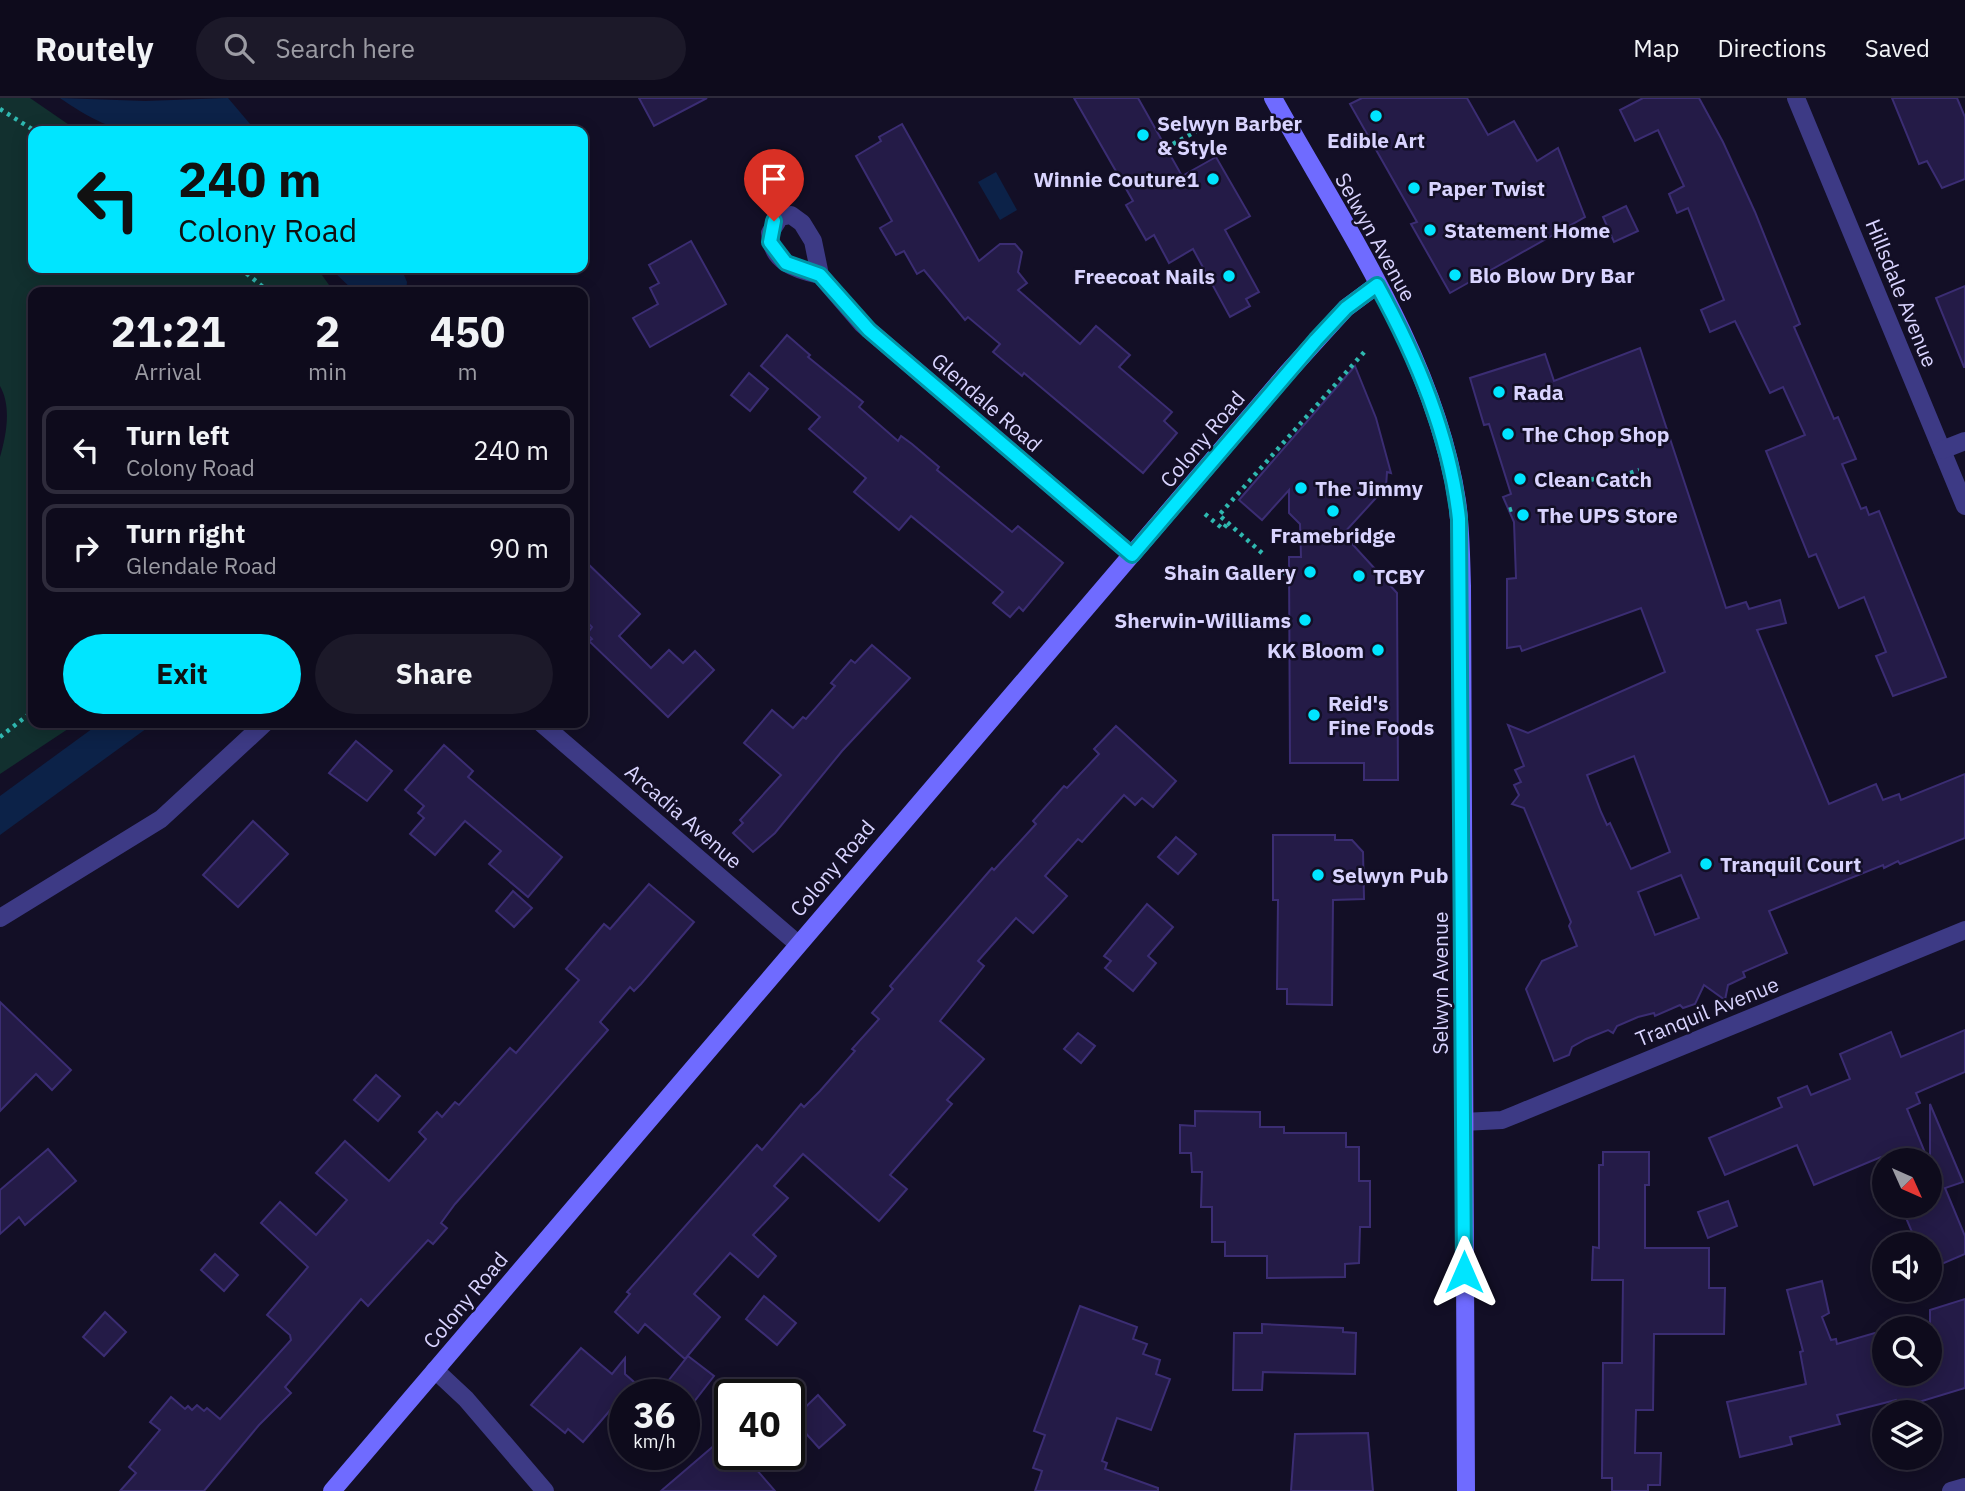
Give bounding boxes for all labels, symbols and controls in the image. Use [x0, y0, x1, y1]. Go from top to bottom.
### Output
search box [196, 17, 686, 80]
text: Routely [35, 27, 154, 70]
icon: search [220, 29, 258, 67]
text: Search here [276, 31, 415, 65]
text: Map [1633, 32, 1679, 64]
text: Directions [1717, 32, 1827, 64]
text: Saved [1865, 32, 1930, 64]
marker: Edible Art [1368, 108, 1384, 124]
place label: Selwyn Barber & Style [1157, 109, 1303, 161]
place label: Edible Art [1327, 126, 1425, 154]
marker: Selwyn Barber & Style [1135, 127, 1151, 143]
text: 240 m [178, 147, 322, 210]
pin [744, 149, 804, 221]
icon: left [63, 154, 154, 245]
icon: arrive [755, 160, 793, 198]
place label: Winnie Couture1 [1033, 165, 1199, 193]
street label: Selwyn Avenue [1329, 168, 1423, 306]
marker: Winnie Couture1 [1205, 171, 1221, 187]
place label: Paper Twist [1428, 174, 1545, 202]
marker: Paper Twist [1406, 180, 1422, 196]
text: Colony Road [178, 209, 357, 251]
street label: Hillsdale Avenue [1860, 215, 1944, 371]
place label: Statement Home [1444, 216, 1611, 244]
marker: Statement Home [1422, 222, 1438, 238]
place label: Blo Blow Dry Bar [1469, 261, 1635, 289]
place label: Freecoat Nails [1074, 262, 1215, 290]
marker: Blo Blow Dry Bar [1447, 267, 1463, 283]
marker: Freecoat Nails [1221, 268, 1237, 284]
text: 21:21 [111, 304, 225, 359]
text: 2 [315, 304, 340, 359]
text: 450 [430, 304, 505, 359]
street label: Glendale Road [926, 346, 1048, 458]
text: Arrival [135, 356, 202, 386]
text: min [308, 356, 347, 386]
text: m [457, 356, 478, 386]
place label: Rada [1513, 378, 1564, 406]
marker: Rada [1491, 384, 1507, 400]
street label: Colony Road [1153, 385, 1251, 493]
text: Turn left [126, 418, 229, 452]
place label: The Chop Shop [1522, 420, 1670, 448]
marker: The Chop Shop [1500, 426, 1516, 442]
icon: left [67, 431, 105, 469]
text: 240 m [473, 433, 549, 467]
text: Colony Road [126, 452, 255, 482]
place label: Clean Catch [1534, 465, 1652, 493]
marker: Clean Catch [1512, 471, 1528, 487]
place label: The Jimmy [1315, 474, 1424, 502]
marker: The Jimmy [1293, 480, 1309, 496]
place label: The UPS Store [1537, 501, 1678, 529]
marker: Framebridge [1325, 503, 1341, 519]
marker: The UPS Store [1515, 507, 1531, 523]
text: Turn right [126, 516, 245, 550]
place label: Framebridge [1270, 521, 1396, 549]
icon: right [67, 529, 105, 567]
text: 90 m [489, 531, 549, 565]
text: Glendale Road [126, 550, 277, 580]
place label: Shain Gallery [1164, 558, 1297, 586]
place label: TCBY [1373, 562, 1426, 590]
marker: Shain Gallery [1302, 564, 1318, 580]
marker: TCBY [1351, 568, 1367, 584]
place label: Sherwin-Williams [1114, 606, 1291, 634]
marker: Sherwin-Williams [1297, 612, 1313, 628]
button: Exit [63, 634, 301, 714]
button: Share [315, 634, 553, 714]
place label: KK Bloom [1267, 636, 1364, 664]
marker: KK Bloom [1370, 642, 1386, 658]
place label: Reid's Fine Foods [1328, 689, 1434, 741]
marker: Reid's Fine Foods [1306, 707, 1322, 723]
street label: Arcadia Avenue [620, 757, 748, 875]
street label: Colony Road [783, 814, 881, 922]
place label: Tranquil Court [1720, 850, 1861, 878]
marker: Tranquil Court [1698, 856, 1714, 872]
place label: Selwyn Pub [1332, 861, 1449, 889]
marker: Selwyn Pub [1310, 867, 1326, 883]
street label: Selwyn Avenue [1426, 912, 1454, 1054]
street label: Tranquil Avenue [1631, 970, 1783, 1052]
north arrow [1872, 1148, 1942, 1218]
map controls [1872, 1148, 1942, 1470]
button: sound [1872, 1232, 1942, 1302]
position arrow [1427, 1235, 1501, 1309]
street label: Colony Road [416, 1246, 514, 1354]
button: search [1872, 1316, 1942, 1386]
speed limit sign: 40 [714, 1379, 805, 1470]
text: 36 [633, 1392, 676, 1438]
button: layers [1872, 1400, 1942, 1470]
text: km/h [633, 1430, 676, 1453]

